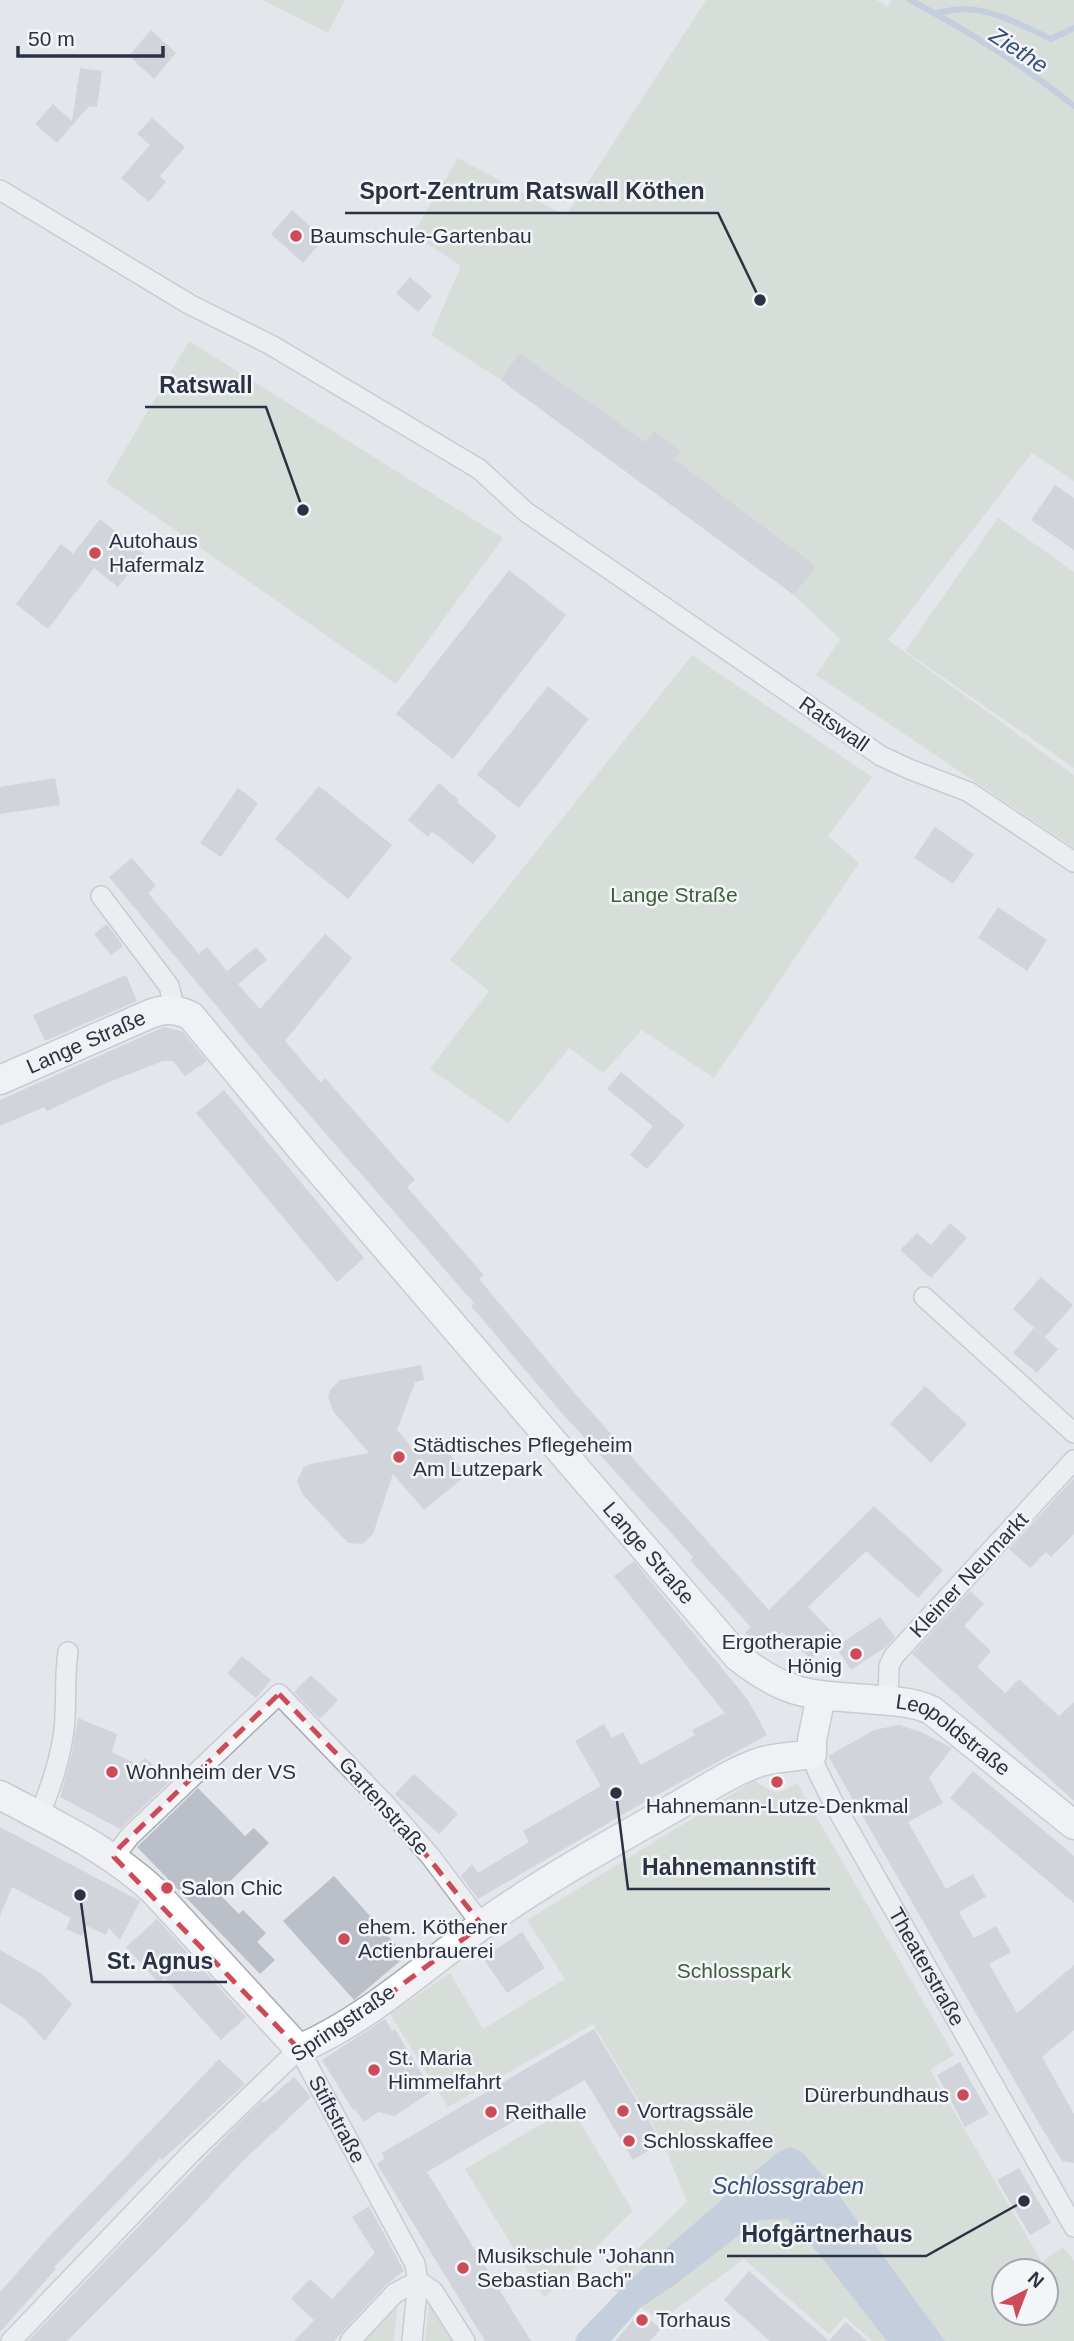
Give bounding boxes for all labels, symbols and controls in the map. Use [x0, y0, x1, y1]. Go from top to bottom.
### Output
scale bar [18, 14, 163, 58]
water label: Ziethe [984, 21, 1053, 78]
text: 50 m [28, 27, 75, 50]
callout: Sport-Zentrum Ratswall Köthen [345, 169, 718, 213]
text: Sport-Zentrum Ratswall Köthen [359, 178, 705, 204]
place label: Baumschule-Gartenbau [310, 224, 532, 247]
marker: Baumschule-Gartenbau [288, 228, 304, 244]
callout: Ratswall [145, 363, 266, 407]
text: Ratswall [159, 372, 253, 398]
place label: Autohaus Hafermalz [109, 529, 205, 576]
marker: Autohaus Hafermalz [87, 545, 103, 561]
street label: Ratswall [795, 691, 873, 756]
park label: Lange Straße [610, 883, 738, 906]
street label: Lange Straße [23, 1006, 149, 1078]
place label: Städtisches Pflegeheim Am Lutzepark [413, 1433, 632, 1480]
marker: Städtisches Pflegeheim Am Lutzepark [391, 1449, 407, 1465]
street label: Lange Straße [599, 1497, 699, 1609]
street label: Kleiner Neumarkt [905, 1507, 1032, 1642]
place label: Ergotherapie Hönig [722, 1630, 842, 1677]
marker: Ergotherapie Hönig [848, 1646, 864, 1662]
street label: Leopoldstraße [894, 1689, 1015, 1780]
street label: Gartenstraße [334, 1752, 434, 1859]
place label: Wohnheim der VS [126, 1760, 296, 1783]
marker: Wohnheim der VS [104, 1764, 120, 1780]
marker: Hahnemann-Lutze-Denkmal [769, 1774, 785, 1790]
place label: Hahnemann-Lutze-Denkmal [646, 1794, 908, 1817]
callout: Hahnemannstift [628, 1845, 830, 1889]
text: Hahnemannstift [642, 1854, 816, 1880]
place label: Salon Chic [181, 1876, 283, 1899]
marker: Salon Chic [159, 1880, 175, 1896]
street label: Theaterstraße [884, 1903, 969, 2030]
place label: ehem. Köthener Actienbrauerei [358, 1915, 507, 1962]
marker: ehem. Köthener Actienbrauerei [336, 1931, 352, 1947]
callout: St. Agnus [92, 1938, 227, 1982]
text: St. Agnus [107, 1948, 213, 1974]
park label: Schlosspark [677, 1959, 792, 1982]
street label: Springstraße [286, 1979, 399, 2066]
place label: St. Maria Himmelfahrt [388, 2046, 501, 2093]
marker: St. Maria Himmelfahrt [366, 2062, 382, 2078]
street label: Stiftstraße [304, 2071, 370, 2167]
place label: Dürerbundhaus [804, 2083, 949, 2106]
marker: Dürerbundhaus [955, 2087, 971, 2103]
place label: Vortragssäle [637, 2099, 754, 2122]
place label: Reithalle [505, 2100, 587, 2123]
marker: Vortragssäle [615, 2103, 631, 2119]
marker: Reithalle [483, 2104, 499, 2120]
place label: Schlosskaffee [643, 2129, 773, 2152]
marker: Schlosskaffee [621, 2133, 637, 2149]
water label: Schlossgraben [712, 2173, 864, 2199]
callout: Hofgärtnerhaus [727, 2212, 926, 2256]
text: Hofgärtnerhaus [741, 2221, 913, 2247]
place label: Musikschule "Johann Sebastian Bach" [477, 2244, 675, 2291]
north arrow [990, 2257, 1060, 2327]
marker: Musikschule "Johann Sebastian Bach" [455, 2260, 471, 2276]
text: N [1024, 2267, 1048, 2292]
place label: Torhaus [656, 2308, 731, 2331]
marker: Torhaus [634, 2312, 650, 2328]

